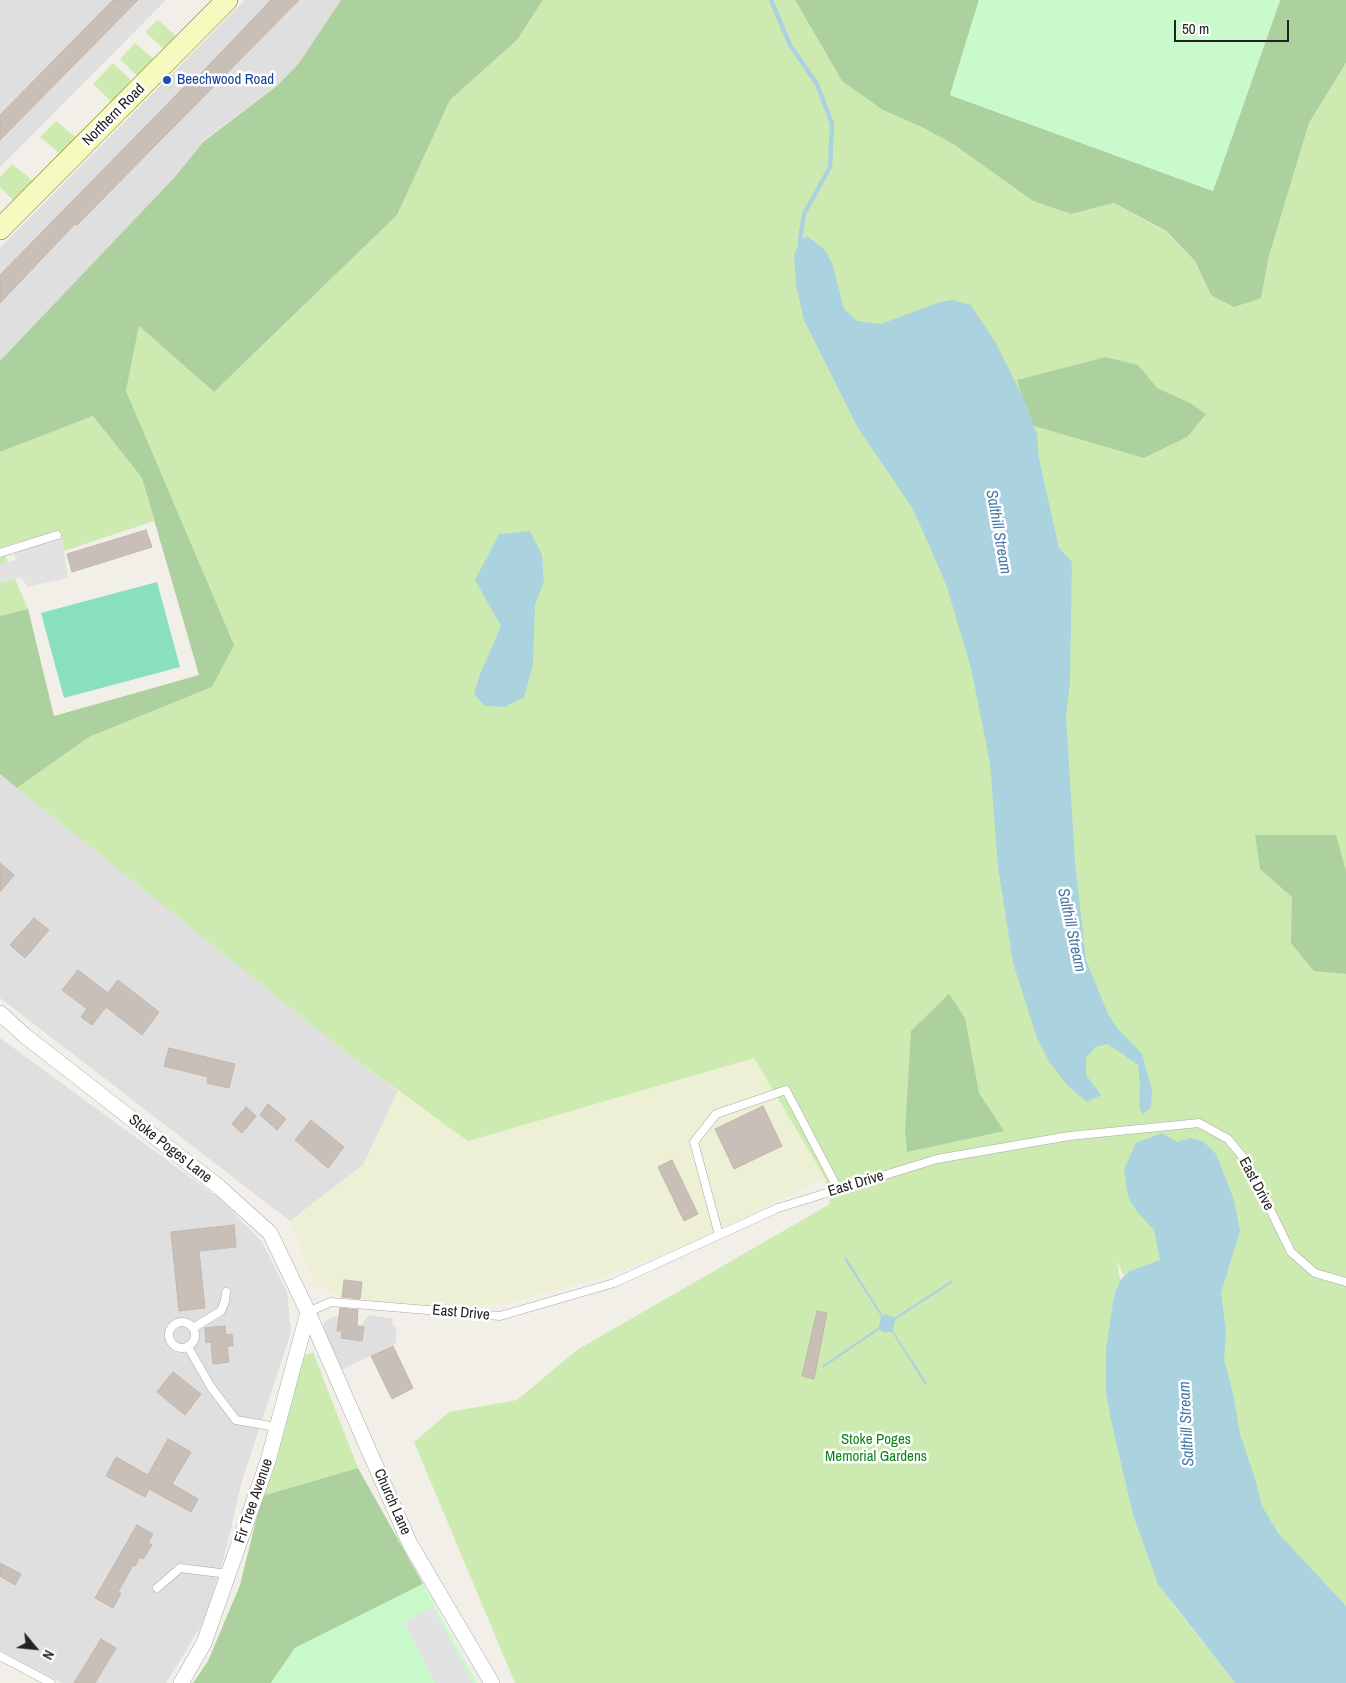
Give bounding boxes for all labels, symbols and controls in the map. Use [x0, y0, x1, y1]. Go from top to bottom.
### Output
scale bar [1176, 10, 1291, 42]
text: 50 m [1182, 18, 1209, 39]
place label: Beechwood Road [177, 71, 274, 89]
marker: Beechwood Road [161, 74, 173, 86]
street label: Northern Road [79, 80, 149, 150]
water label: Salthill Stream [981, 488, 1015, 576]
water label: Salthill Stream [1053, 886, 1089, 974]
street label: Stoke Poges Lane [125, 1111, 215, 1187]
street label: East Drive [1235, 1154, 1277, 1214]
street label: East Drive [826, 1167, 886, 1201]
street label: East Drive [432, 1302, 490, 1324]
water label: Salthill Stream [1175, 1381, 1199, 1467]
park label: Stoke Poges Memorial Gardens [825, 1431, 927, 1466]
street label: Fir Tree Avenue [231, 1456, 277, 1546]
street label: Church Lane [369, 1466, 415, 1538]
north arrow [10, 1623, 60, 1673]
text: N [38, 1647, 58, 1663]

